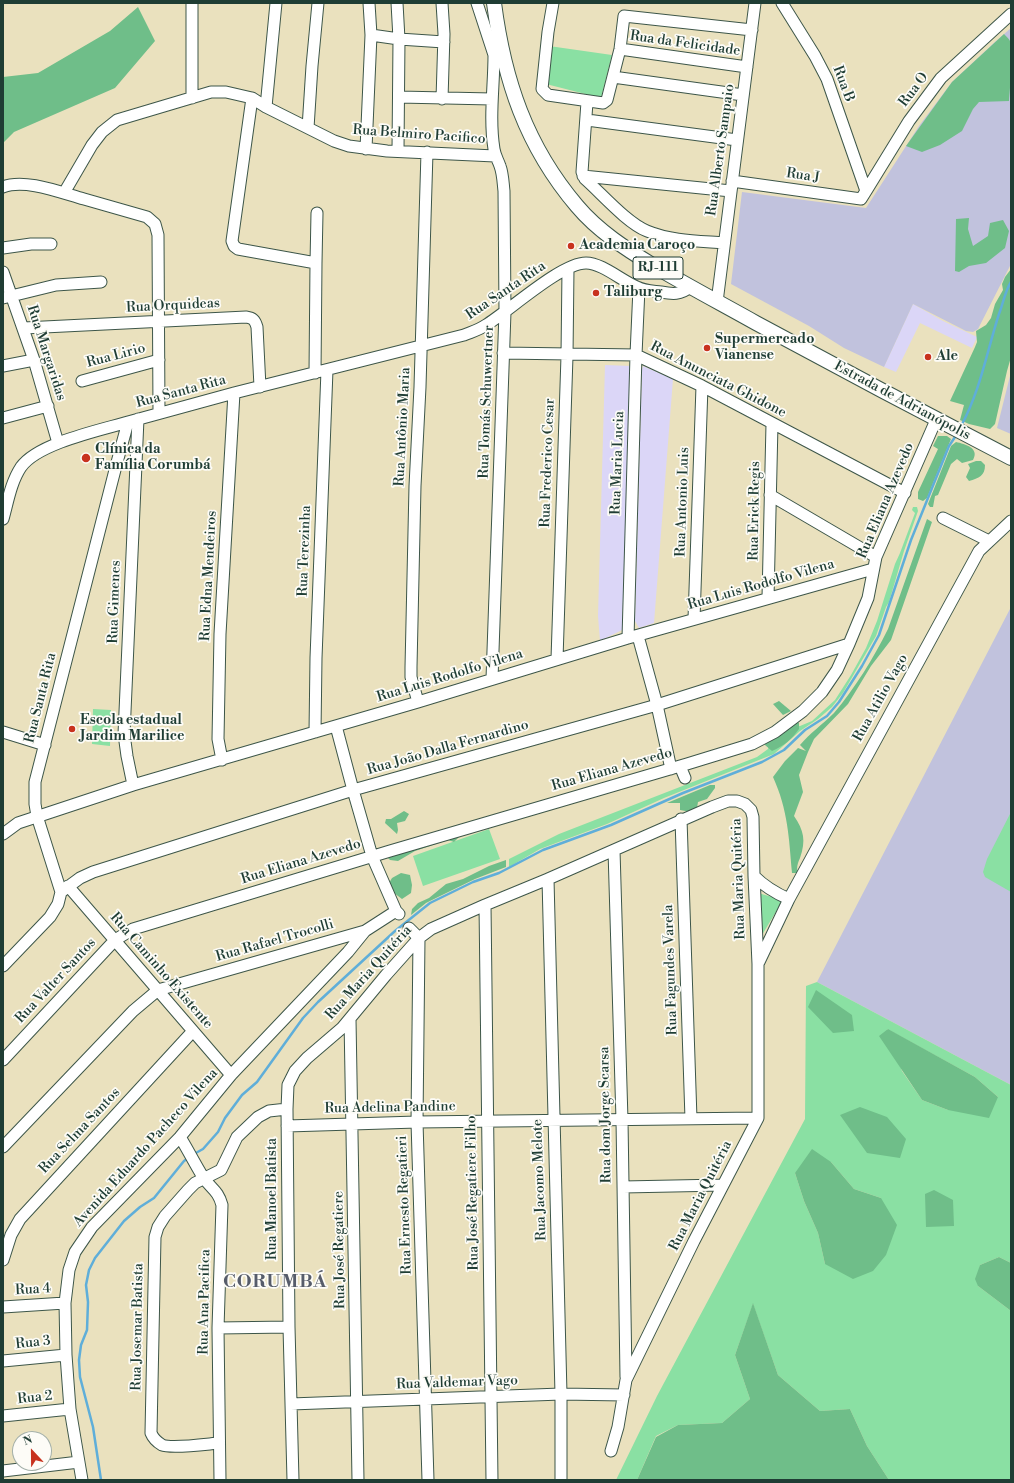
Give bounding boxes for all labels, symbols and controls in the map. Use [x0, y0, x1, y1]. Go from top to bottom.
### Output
street label: Rua da Felicidade [629, 28, 741, 60]
street label: Rua B [828, 64, 858, 104]
street label: Rua O [896, 70, 932, 110]
street label: Rua Alberto Sampaio [703, 83, 739, 217]
street label: Rua Belmiro Pacifico [352, 122, 486, 148]
street label: Rua J [785, 165, 821, 187]
place label: Academia Caroço [579, 238, 695, 254]
marker: Academia Caroço [566, 241, 576, 251]
road number: RJ-111 [633, 257, 683, 279]
street label: Rua Santa Rita [463, 258, 549, 324]
place label: Taliburg [604, 285, 662, 301]
marker: Taliburg [591, 288, 601, 298]
street label: Rua Orquideas [126, 295, 220, 317]
street label: Rua Margaridas [23, 303, 69, 403]
street label: Rua Tomás Schuwertner [476, 325, 498, 479]
place label: Supermercado Vianense [715, 332, 814, 364]
street label: Rua Anunciata Ghidone [647, 338, 789, 422]
street label: Rua Lirio [85, 340, 147, 372]
marker: Supermercado Vianense [702, 343, 712, 353]
place label: Ale [936, 349, 958, 365]
marker: Ale [923, 352, 933, 362]
street label: Estrada de Adrianópolis [831, 358, 973, 444]
street label: Rua Antônio Maria [391, 367, 415, 487]
street label: Rua Santa Rita [134, 372, 228, 412]
street label: Rua Frederico Cesar [537, 398, 559, 528]
street label: Rua Maria Lucia [608, 411, 628, 515]
street label: Rua Eliana Azevedo [854, 440, 918, 562]
place label: Clínica da Família Corumbá [95, 442, 211, 474]
street label: Rua Antonio Luis [673, 447, 693, 557]
marker: Clínica da Família Corumbá [80, 452, 92, 464]
street label: Rua Erick Regis [746, 461, 764, 561]
street label: Rua Terezinha [295, 505, 315, 597]
street label: Rua Edna Mendeiros [197, 510, 221, 642]
street label: Rua Luis Rodolfo Vilena [686, 556, 836, 614]
street label: Rua Gimenes [105, 560, 125, 644]
street label: Rua Luis Rodolfo Vilena [375, 646, 525, 706]
street label: Rua Santa Rita [22, 651, 60, 745]
street label: Rua Atilio Vago [850, 651, 912, 745]
place label: Escola estadual Jardim Marilice [80, 713, 184, 746]
street label: Rua João Dalla Fernardino [365, 717, 531, 779]
marker: Escola estadual Jardim Marilice [67, 724, 77, 734]
street label: Rua Eliana Azevedo [550, 745, 674, 795]
street label: Rua Maria Quitéria [728, 818, 750, 940]
street label: Rua Eliana Azevedo [239, 836, 363, 888]
street label: Rua Fagundes Varela [660, 904, 682, 1036]
street label: Rua Caminho Existente [106, 909, 216, 1033]
street label: Rua Rafael Trocolli [214, 916, 336, 966]
street label: Rua Maria Quitéria [322, 922, 416, 1024]
street label: Rua Valter Santos [12, 935, 100, 1027]
street label: Rua dom Jorge Scarsa [596, 1046, 616, 1184]
street label: Avenida Eduardo Pacheco Vilena [70, 1065, 222, 1231]
street label: Rua Selma Santos [36, 1085, 124, 1177]
street label: Rua Adelina Pandine [324, 1098, 456, 1118]
street label: Rua José Regatiere Filho [463, 1115, 483, 1271]
street label: Rua Jacomo Melote [529, 1119, 551, 1241]
street label: Rua Ernesto Regatieri [394, 1135, 416, 1275]
street label: Rua Manoel Batista [265, 1138, 281, 1260]
street label: Rua Maria Quitéria [666, 1138, 736, 1254]
street label: Rua José Regatiere [331, 1191, 349, 1309]
street label: Rua Ana Pacifica [196, 1249, 214, 1355]
street label: Rua Josemar Batista [128, 1263, 148, 1391]
district label: CORUMBÁ [223, 1272, 327, 1294]
street label: Rua 4 [15, 1281, 51, 1299]
street label: Rua 3 [15, 1333, 51, 1353]
street label: Rua Valdemar Vago [396, 1372, 518, 1394]
street label: Rua 2 [16, 1388, 54, 1408]
north arrow [12, 1431, 52, 1471]
text: N [21, 1433, 35, 1449]

